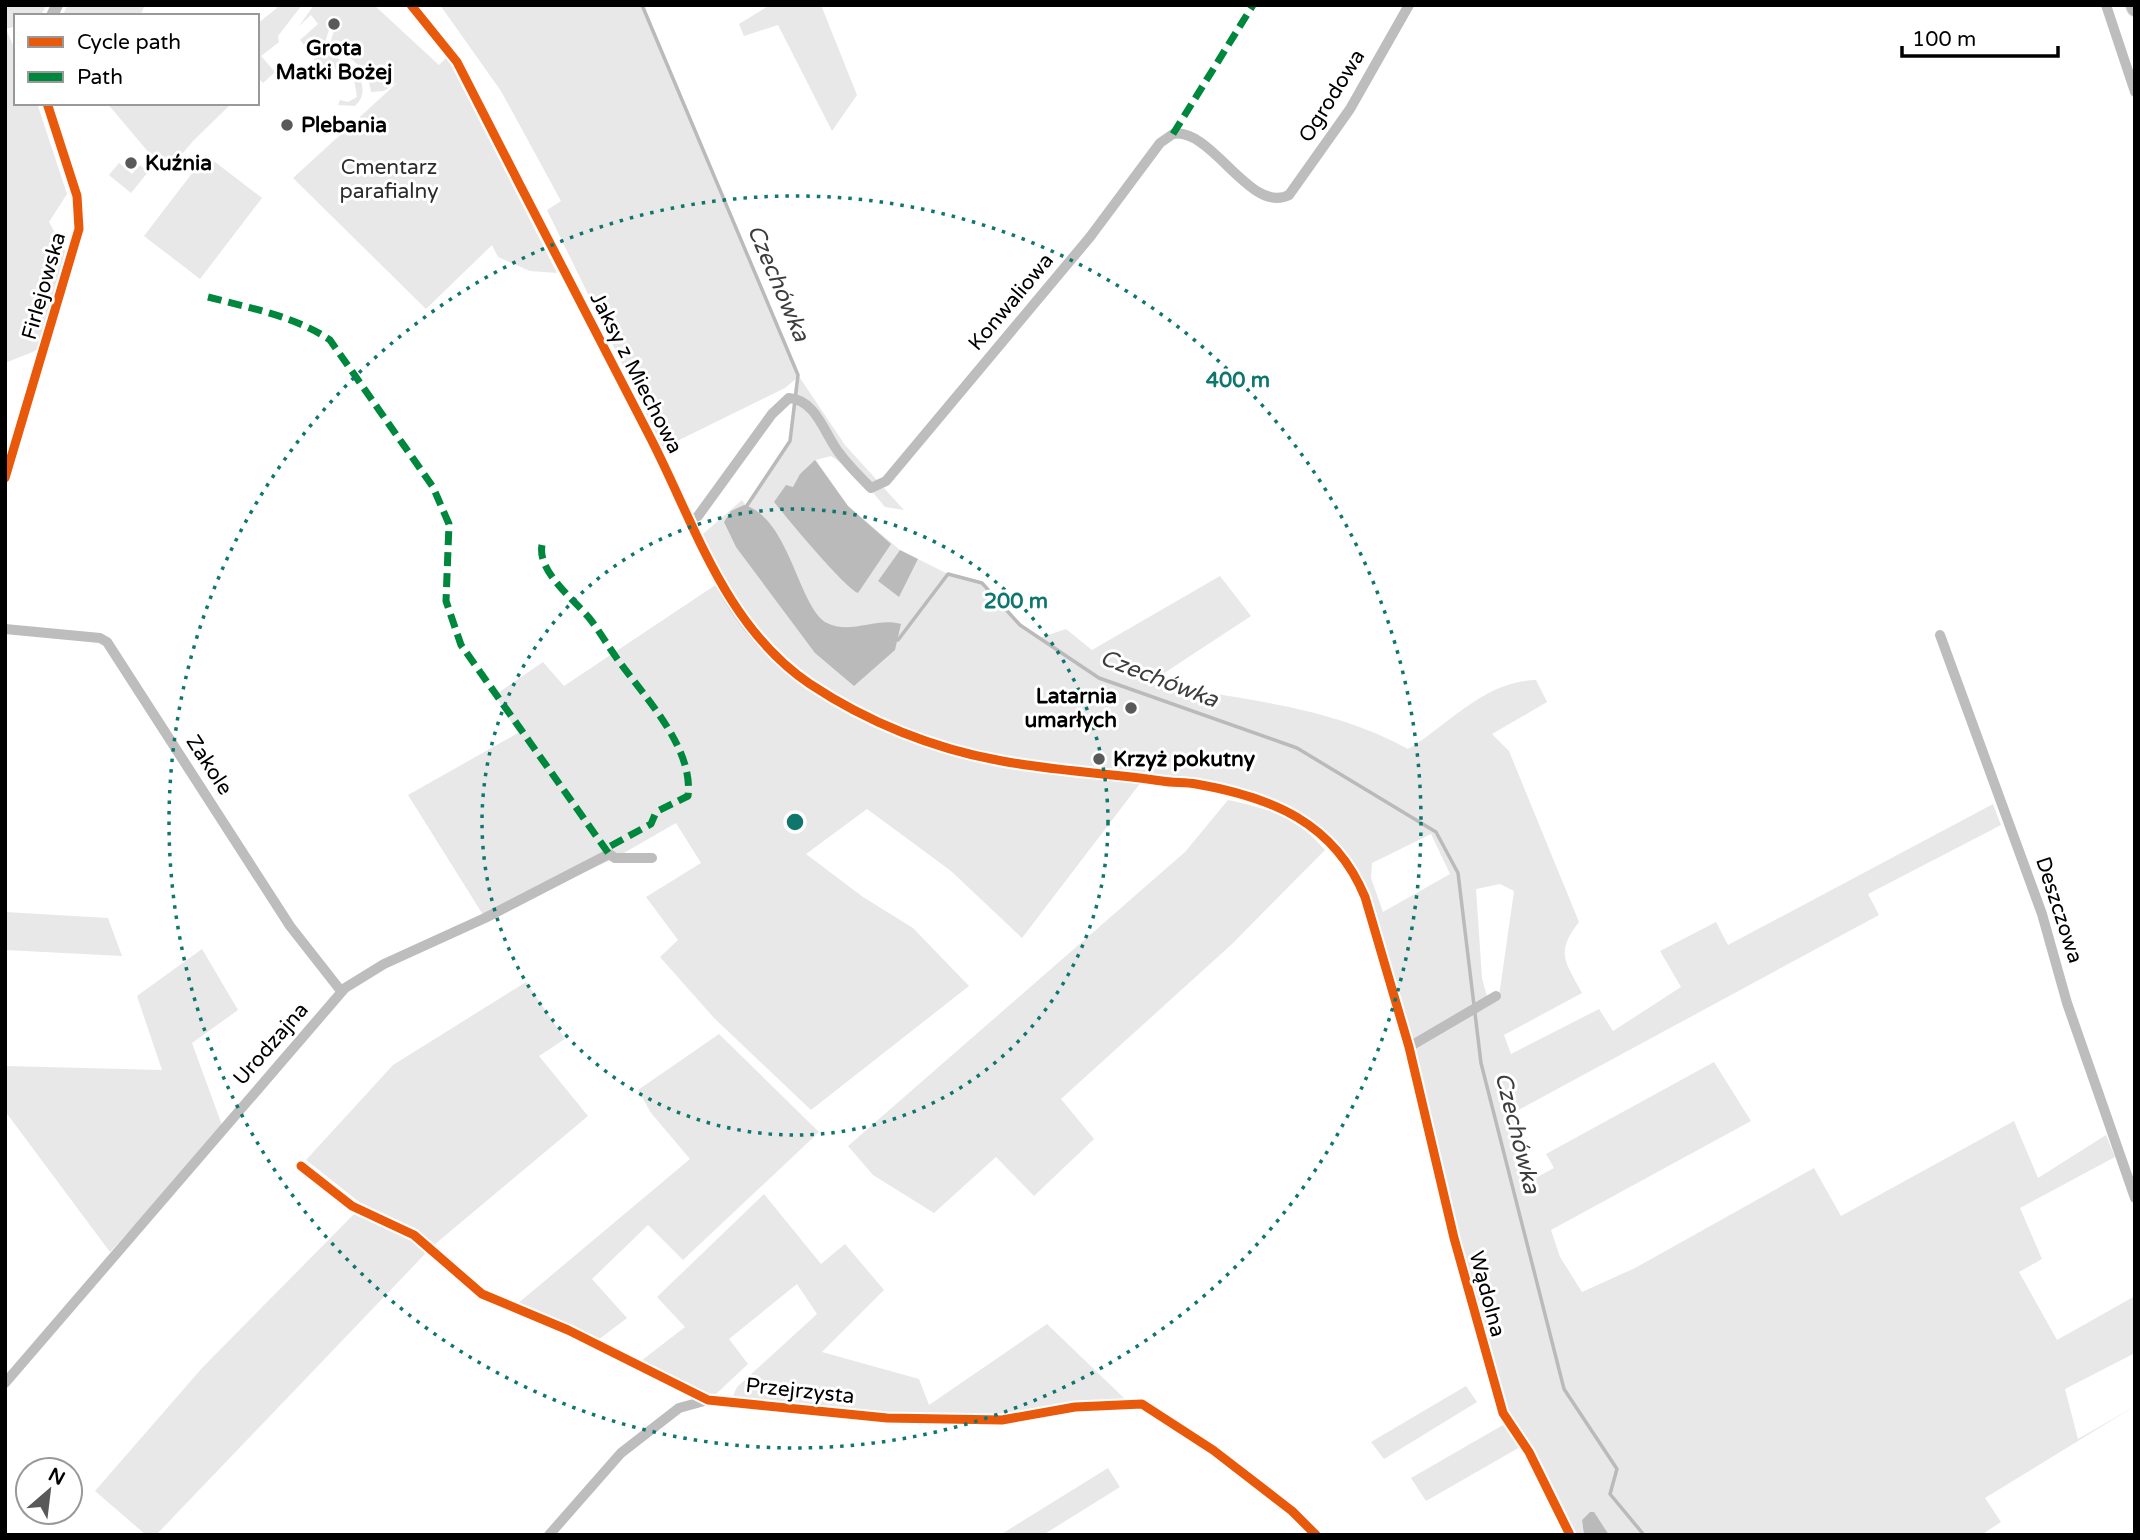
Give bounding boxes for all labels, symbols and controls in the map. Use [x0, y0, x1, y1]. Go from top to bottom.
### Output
legend [14, 14, 259, 105]
scale bar [1902, 14, 2058, 58]
marker: Grota Matki Bożej [326, 16, 342, 32]
text: 100 m [1912, 27, 1976, 52]
text: Cycle path [77, 30, 181, 55]
place label: Grota Matki Bożej [276, 36, 392, 85]
street label: Ogrodowa [1294, 45, 1370, 147]
text: Path [77, 65, 123, 90]
place label: Plebania [301, 113, 387, 138]
marker: Plebania [279, 117, 295, 133]
place label: Kuźnia [145, 151, 212, 176]
marker: Kuźnia [123, 155, 139, 171]
park label: Cmentarz parafialny [340, 155, 438, 204]
water label: Czechówka [741, 220, 816, 347]
street label: Firlejowska [17, 229, 71, 343]
street label: Konwaliowa [963, 248, 1059, 356]
street label: Jaksy z Miechowa [585, 288, 687, 458]
text: 400 m [1206, 368, 1270, 393]
text: 200 m [984, 589, 1048, 614]
water label: Czechówka [1096, 644, 1223, 715]
place label: Latarnia umarłych [1025, 684, 1117, 733]
marker: Latarnia umarłych [1123, 700, 1139, 716]
street label: Zakole [180, 730, 238, 800]
place label: Krzyż pokutny [1113, 747, 1256, 772]
marker: Krzyż pokutny [1091, 751, 1107, 767]
centre of rings [783, 810, 807, 834]
street label: Deszczowa [2030, 854, 2088, 966]
street label: Urodzajna [228, 998, 314, 1090]
water label: Czechówka [1488, 1069, 1546, 1198]
street label: Wądolna [1464, 1248, 1510, 1340]
street label: Przejrzysta [744, 1373, 856, 1409]
north arrow [14, 1456, 84, 1526]
text: N [45, 1464, 68, 1490]

